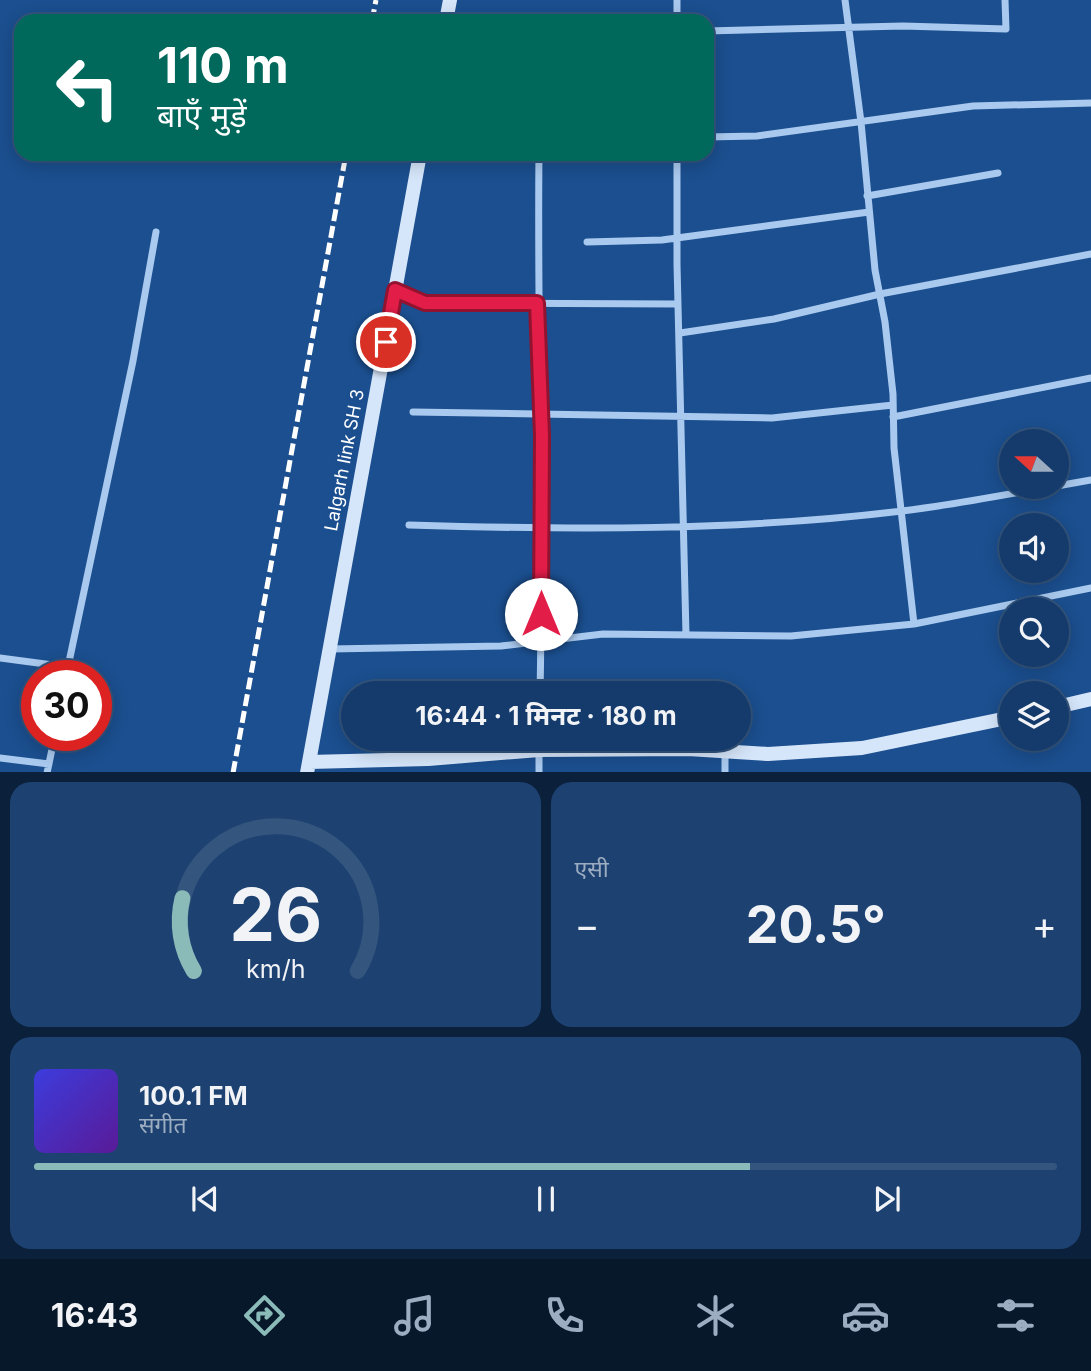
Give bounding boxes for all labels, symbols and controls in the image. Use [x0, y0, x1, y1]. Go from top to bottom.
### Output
text: 110 m [157, 36, 289, 95]
icon: left [42, 42, 133, 133]
text: बाएँ मुड़ें [157, 96, 247, 135]
pin [356, 312, 416, 372]
icon: arrive [367, 323, 405, 361]
street label: Lalgarh link SH 3 [320, 387, 368, 533]
north arrow [999, 429, 1069, 499]
map controls [999, 429, 1069, 751]
button: sound [999, 513, 1069, 583]
position arrow [504, 577, 578, 651]
button: search [999, 597, 1069, 667]
speed limit sign: 30 [21, 660, 112, 751]
button: layers [999, 681, 1069, 751]
text: 16:44 · 1 मिनट · 180 m [415, 700, 677, 731]
text: एसी [575, 855, 609, 883]
text: 26 [229, 870, 322, 959]
text: 20.5° [746, 893, 886, 956]
text: − [575, 902, 600, 948]
text: + [1032, 902, 1057, 948]
text: km/h [246, 953, 305, 983]
text: 100.1 FM [139, 1080, 248, 1111]
text: संगीत [139, 1111, 187, 1139]
icon: previous [186, 1180, 224, 1218]
icon: pause [527, 1180, 565, 1218]
icon: next [868, 1180, 906, 1218]
icon: directions [240, 1291, 289, 1340]
icon: music [390, 1291, 439, 1340]
icon: phone [540, 1291, 589, 1340]
icon: climate [691, 1291, 740, 1340]
icon: car [841, 1291, 890, 1340]
icon: filters [991, 1291, 1040, 1340]
text: 16:43 [51, 1296, 138, 1335]

